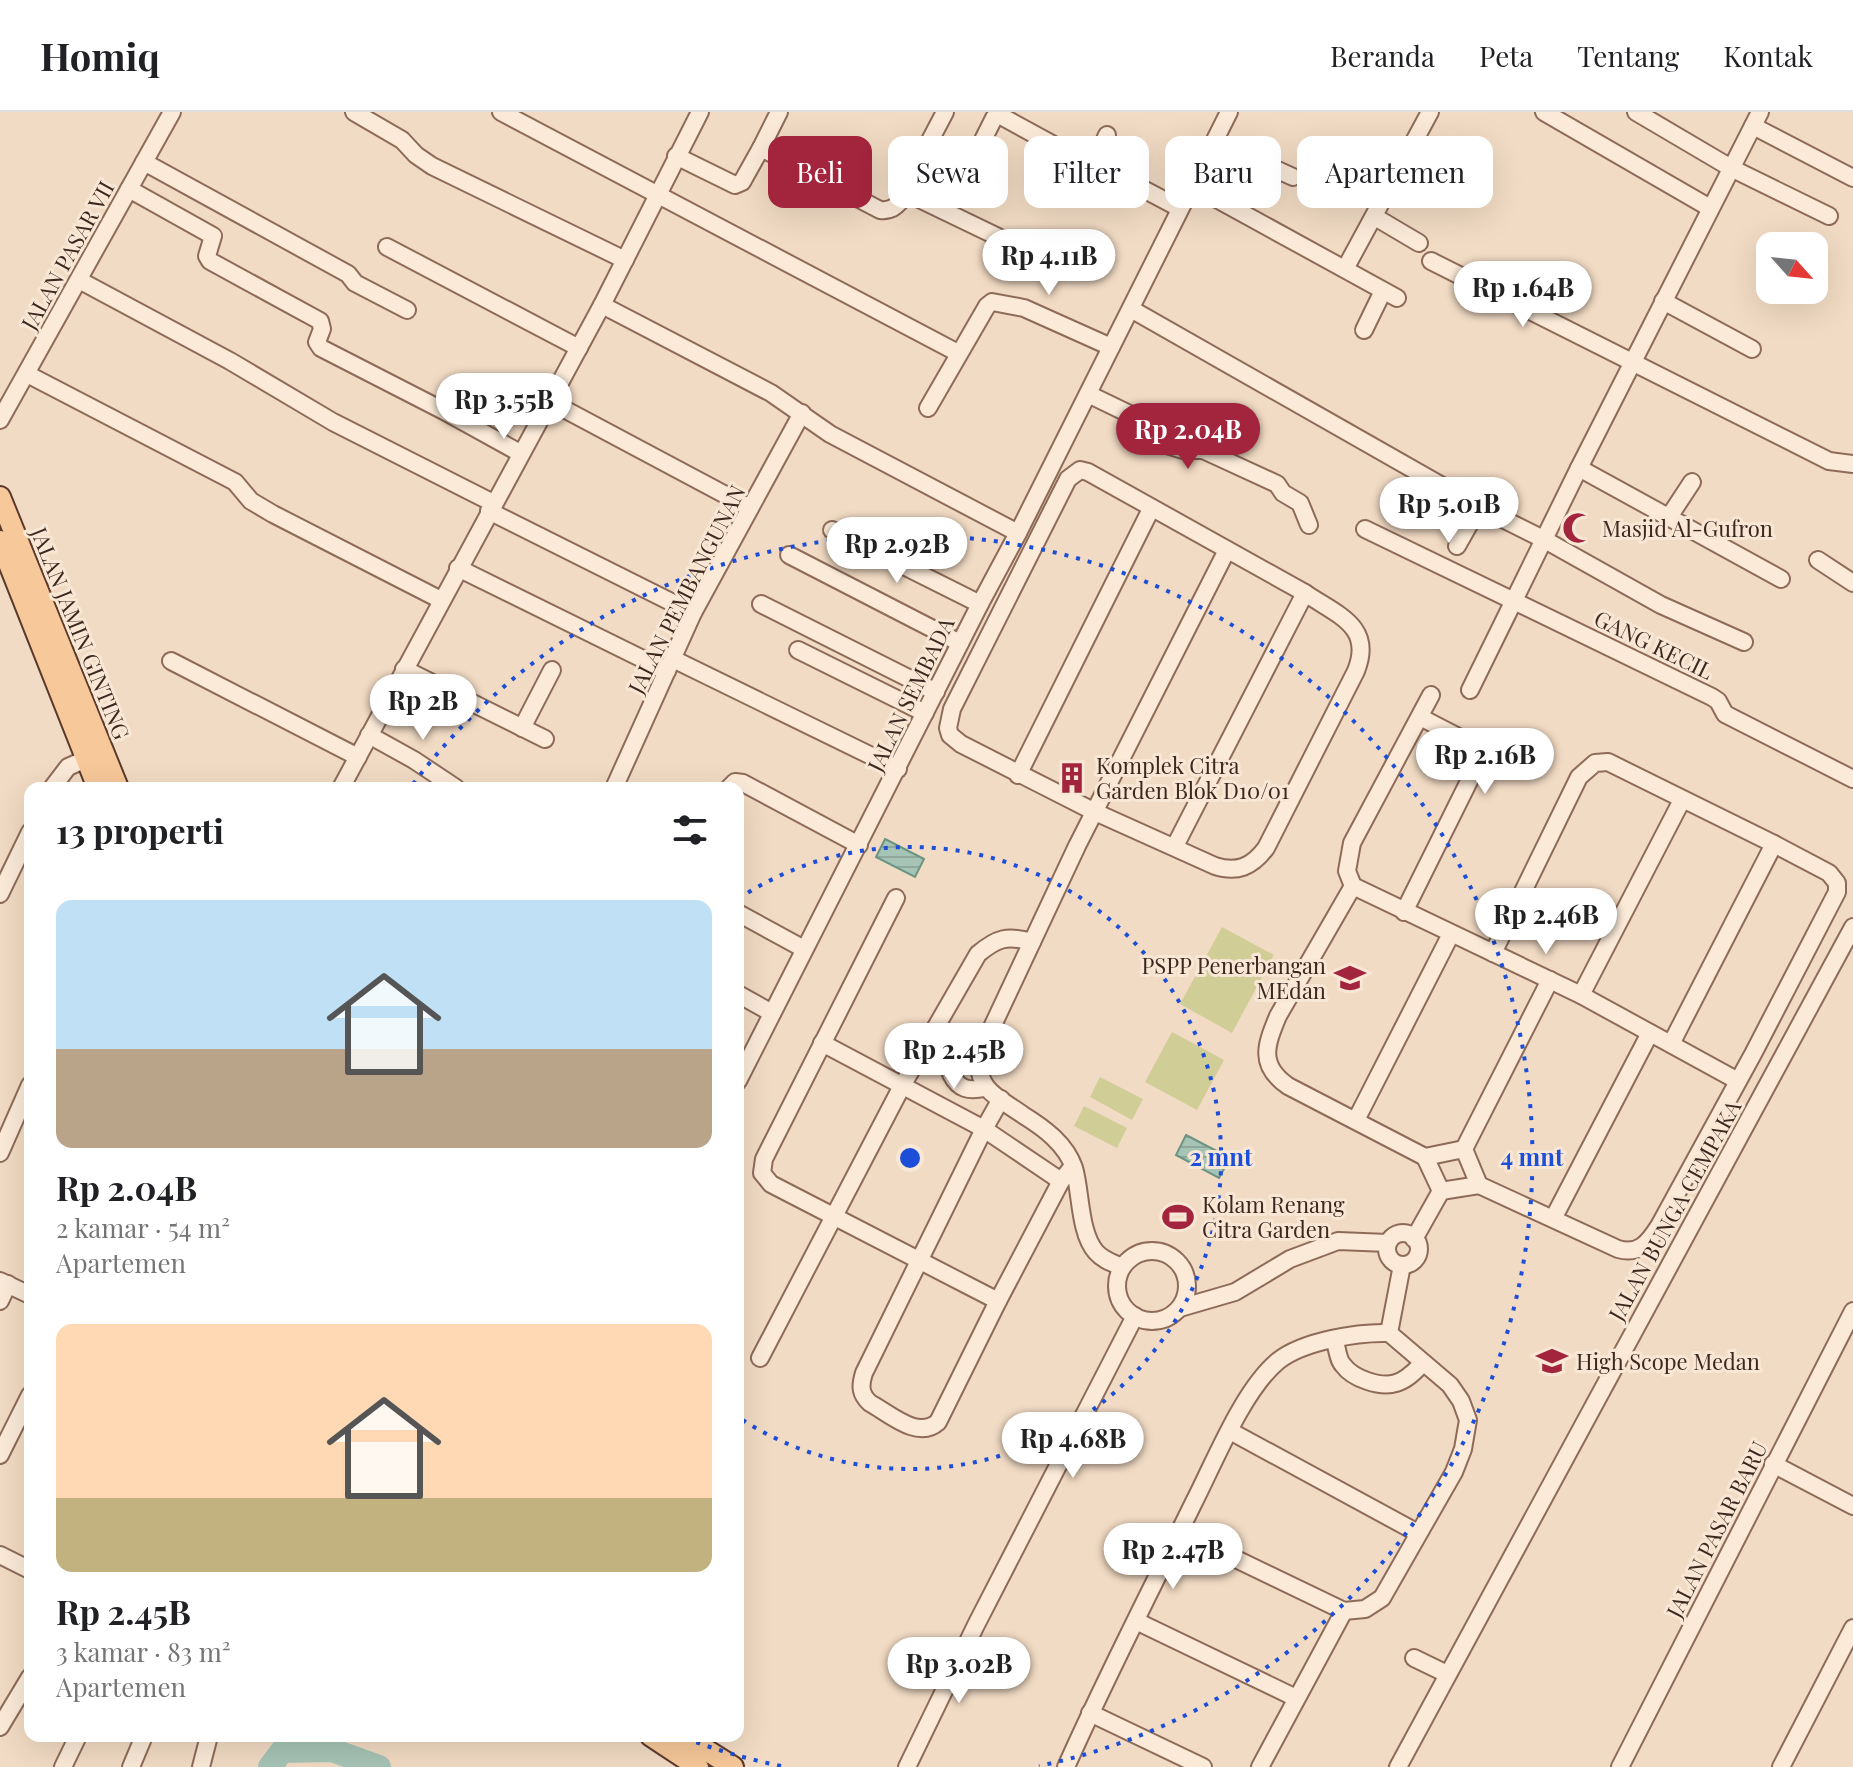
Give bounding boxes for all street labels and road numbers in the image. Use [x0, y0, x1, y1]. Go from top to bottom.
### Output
street label: JALAN PASAR VII [13, 175, 120, 336]
street label: JALAN PEMBANGUNAN [620, 480, 752, 699]
street label: JALAN JAMIN GINTING [24, 522, 137, 743]
street label: GANG KECIL [1590, 602, 1718, 686]
street label: JALAN SEMBADA [859, 612, 960, 777]
street label: JALAN BUNGA CEMPAKA [1600, 1094, 1747, 1327]
street label: JALAN PASAR BARU [1658, 1436, 1773, 1623]

